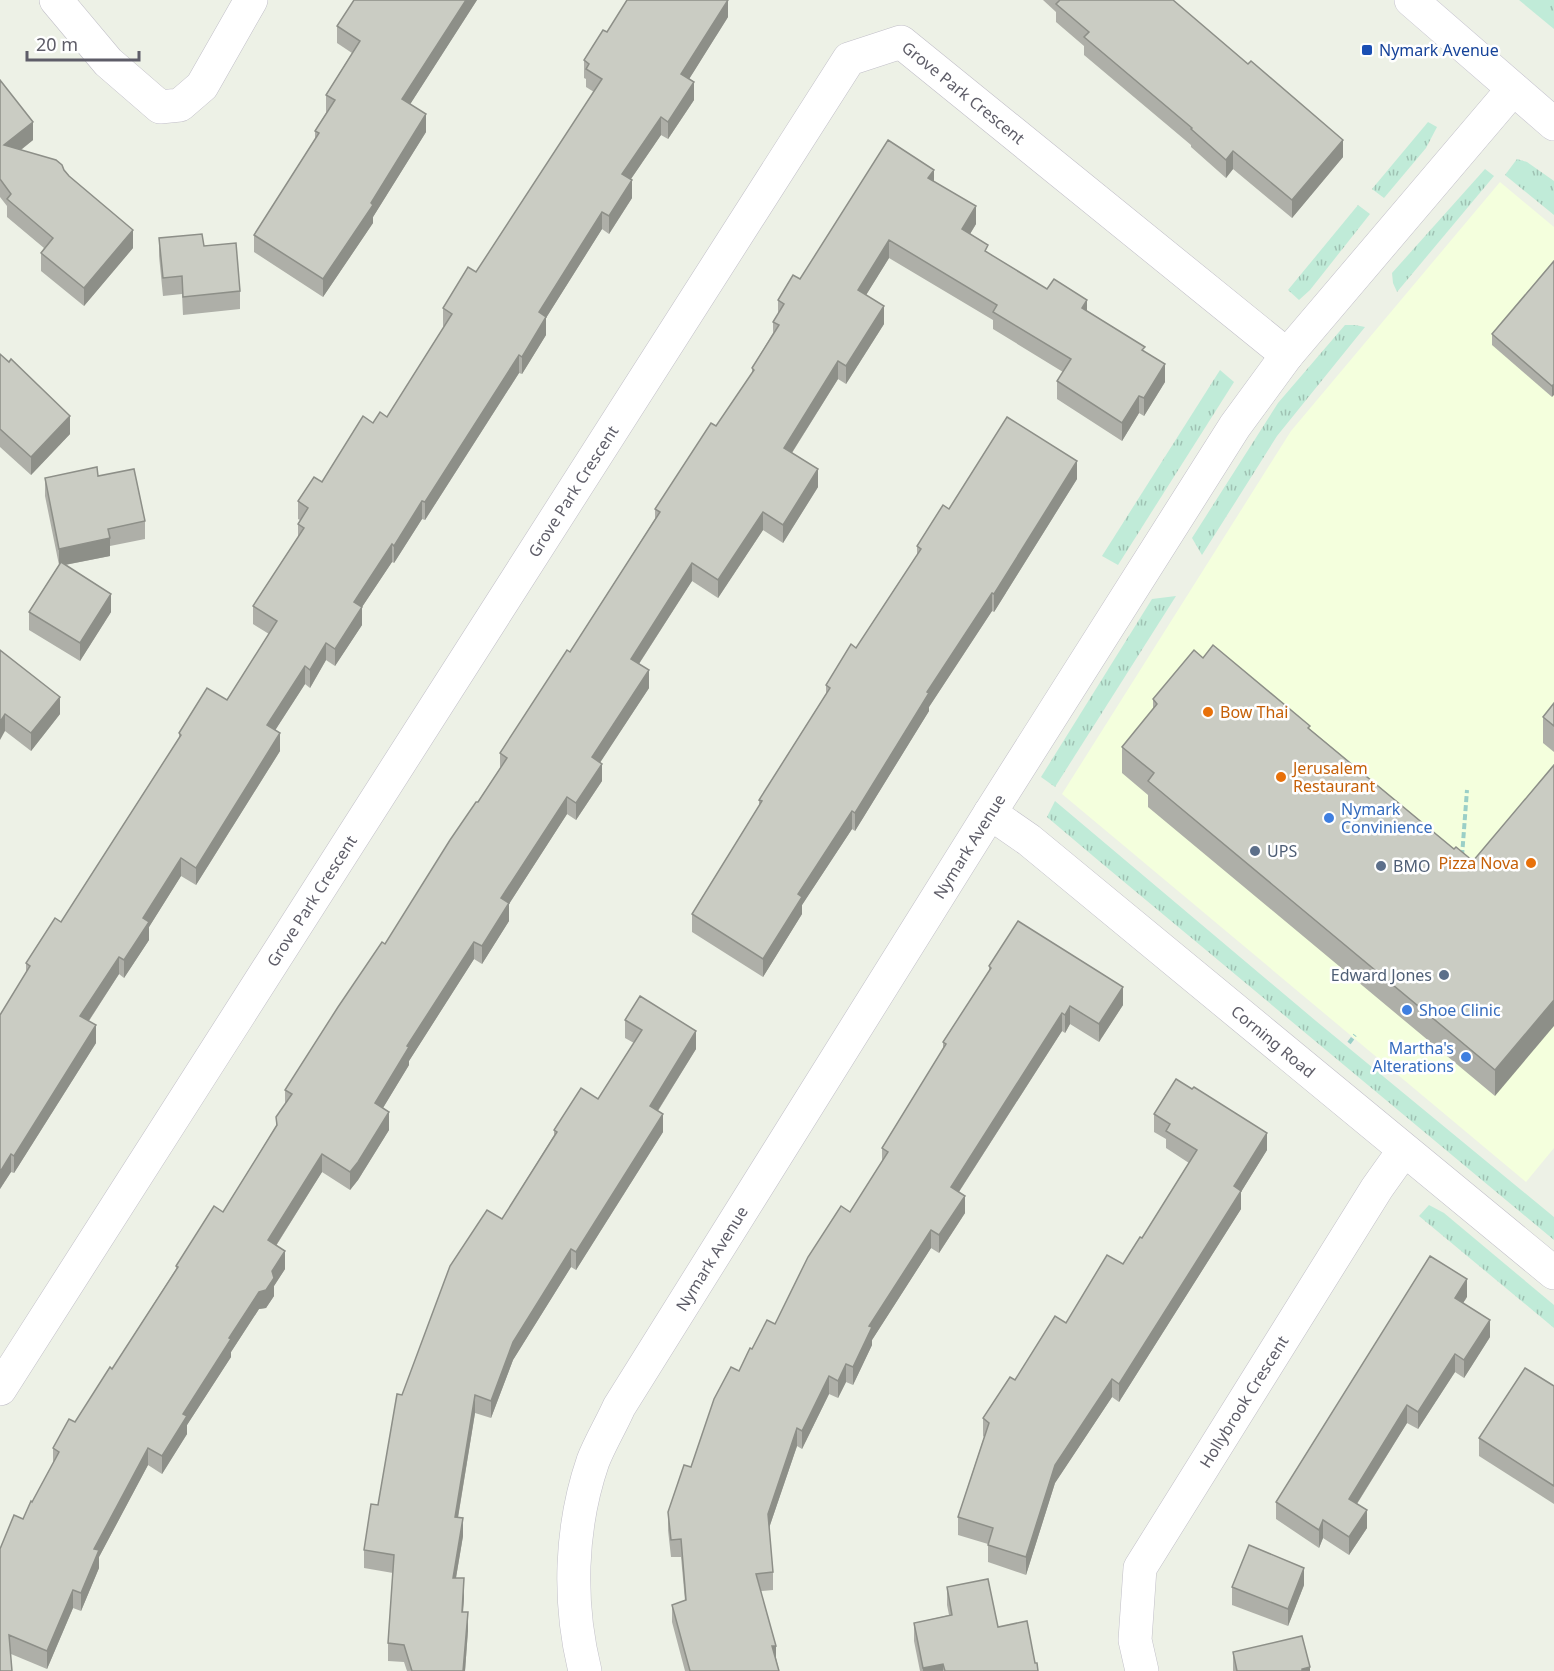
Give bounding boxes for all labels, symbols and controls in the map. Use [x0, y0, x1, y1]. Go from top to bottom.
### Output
scale bar [27, 24, 140, 62]
text: 20 m [36, 32, 78, 56]
street label: Grove Park Crescent [897, 36, 1030, 149]
place label: Nymark Avenue [1379, 39, 1499, 61]
marker: Nymark Avenue [1360, 43, 1374, 57]
street label: Grove Park Crescent [523, 421, 623, 561]
place label: Bow Thai [1220, 701, 1288, 723]
marker: Bow Thai [1201, 705, 1215, 719]
place label: Jerusalem Restaurant [1291, 757, 1375, 797]
marker: Jerusalem Restaurant [1274, 770, 1288, 784]
street label: Nymark Avenue [928, 790, 1010, 903]
place label: Nymark Convinience [1341, 798, 1433, 838]
marker: Nymark Convinience [1322, 811, 1336, 825]
street label: Grove Park Crescent [261, 831, 362, 971]
place label: UPS [1267, 840, 1297, 862]
marker: UPS [1248, 844, 1262, 858]
place label: Pizza Nova [1438, 852, 1519, 874]
place label: BMO [1393, 855, 1430, 877]
marker: Pizza Nova [1524, 856, 1538, 870]
marker: BMO [1374, 859, 1388, 873]
place label: Edward Jones [1331, 964, 1432, 986]
marker: Edward Jones [1437, 968, 1451, 982]
place label: Shoe Clinic [1419, 999, 1501, 1021]
street label: Corning Road [1227, 1000, 1320, 1083]
marker: Shoe Clinic [1400, 1003, 1414, 1017]
place label: Martha's Alterations [1372, 1037, 1454, 1077]
marker: Martha's Alterations [1459, 1050, 1473, 1064]
street label: Nymark Avenue [671, 1202, 753, 1315]
street label: Hollybrook Crescent [1194, 1331, 1293, 1472]

